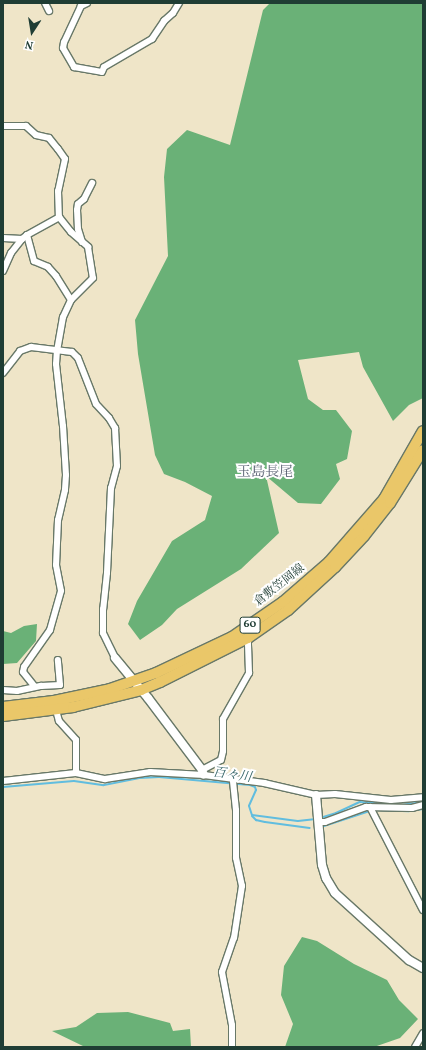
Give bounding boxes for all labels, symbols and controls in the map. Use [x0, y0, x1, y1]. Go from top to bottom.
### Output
north arrow [12, 12, 52, 52]
text: N [24, 36, 35, 52]
district label: 玉島長尾 [237, 465, 293, 481]
street label: 倉敷笠岡線 [252, 562, 308, 610]
road number: 60 [239, 616, 261, 634]
water label: 百々川 [212, 766, 252, 786]

